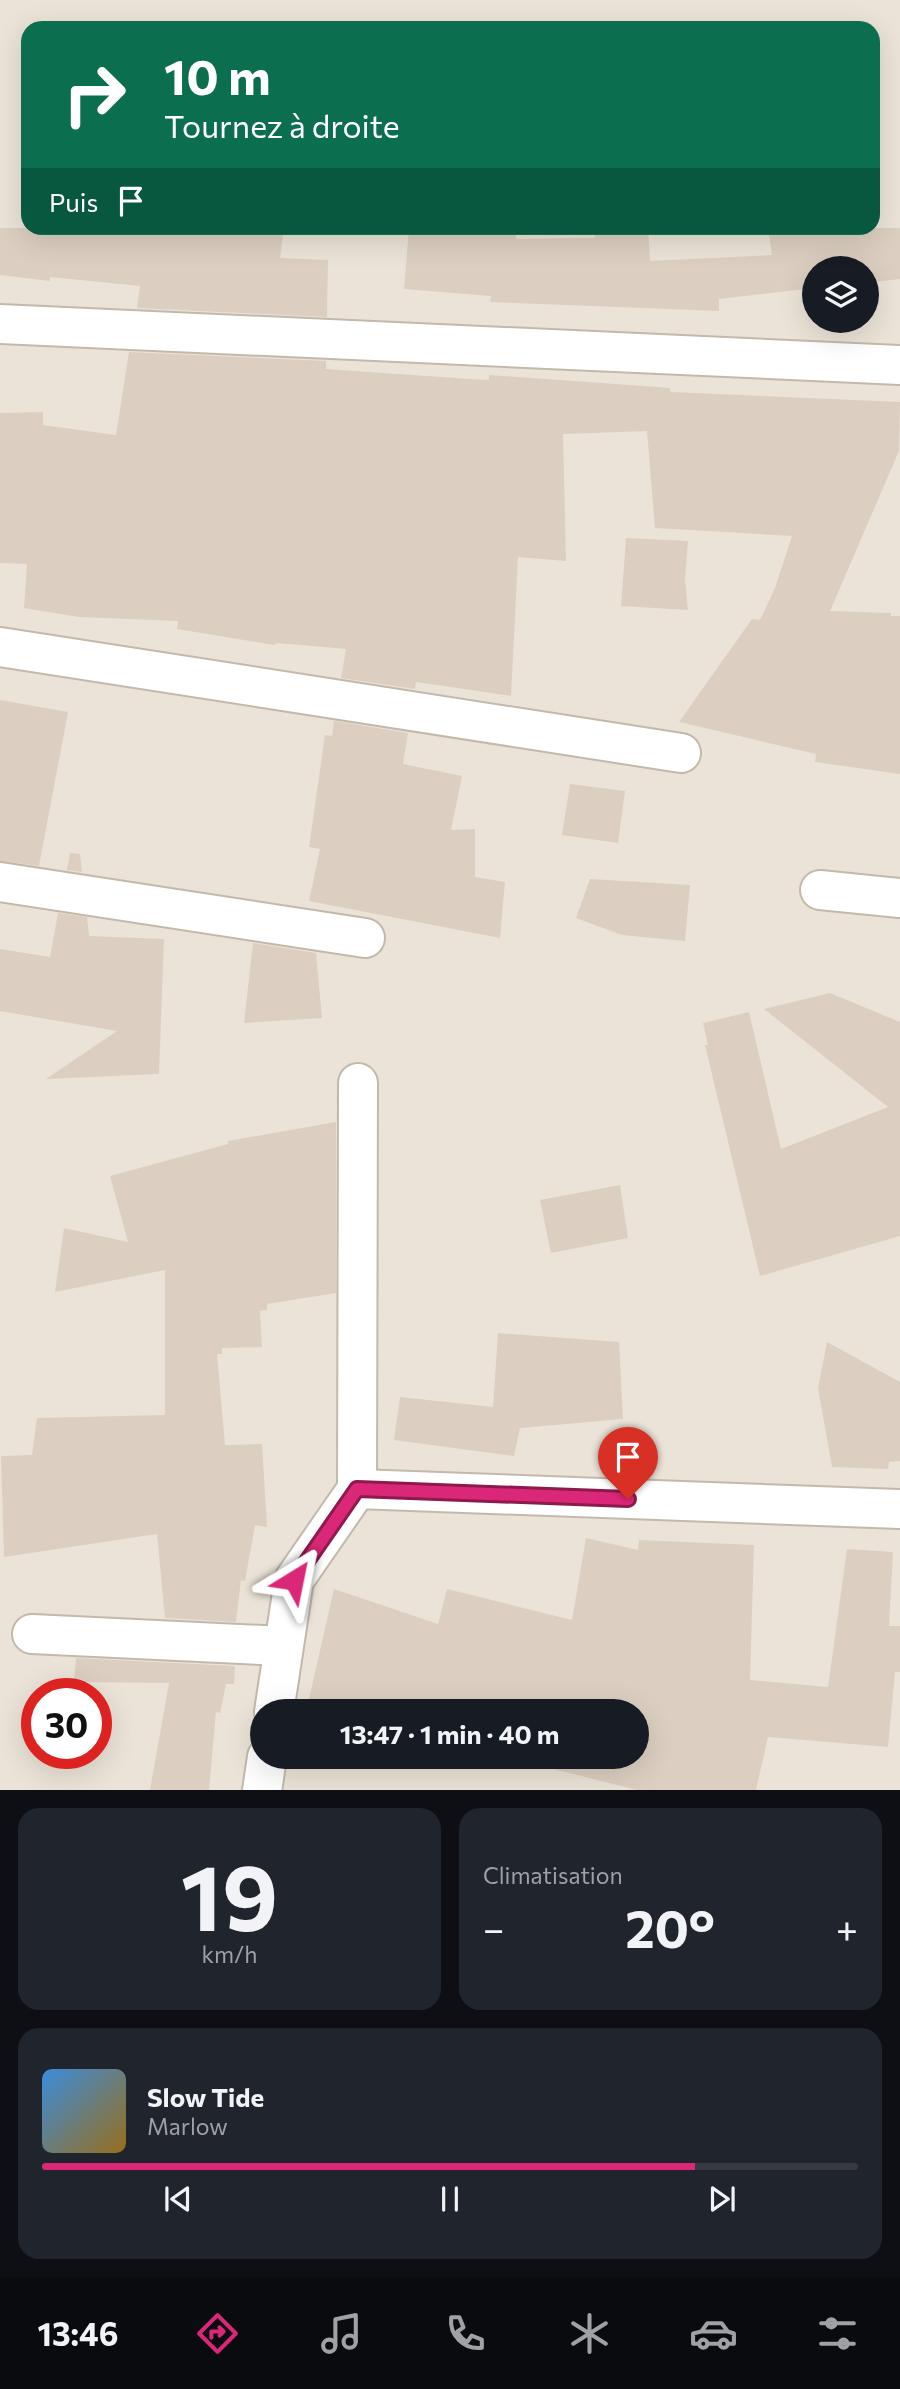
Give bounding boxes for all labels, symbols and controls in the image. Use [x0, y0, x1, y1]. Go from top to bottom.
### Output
text: 10 m [164, 45, 271, 105]
icon: right [49, 49, 140, 140]
text: Tournez à droite [164, 105, 400, 145]
icon: arrive [112, 182, 150, 220]
text: Puis [49, 186, 98, 217]
map controls [802, 256, 879, 333]
button: layers [802, 256, 879, 333]
pin [598, 1427, 658, 1499]
icon: arrive [609, 1438, 647, 1476]
position arrow [257, 1543, 331, 1617]
speed limit sign: 30 [21, 1678, 112, 1769]
text: 13:47 · 1 min · 40 m [340, 1718, 559, 1749]
text: 19 [181, 1838, 278, 1950]
text: Climatisation [483, 1861, 623, 1889]
text: 20° [625, 1895, 715, 1959]
text: − [483, 1904, 505, 1951]
text: + [836, 1904, 858, 1951]
text: km/h [202, 1940, 257, 1968]
text: Slow Tide [147, 2081, 264, 2112]
text: Marlow [147, 2112, 228, 2140]
icon: previous [159, 2180, 197, 2218]
icon: pause [431, 2180, 469, 2218]
icon: next [703, 2180, 741, 2218]
icon: directions [193, 2309, 242, 2358]
icon: music [317, 2309, 366, 2358]
icon: phone [441, 2309, 490, 2358]
icon: climate [565, 2309, 614, 2358]
icon: car [689, 2309, 738, 2358]
icon: filters [813, 2309, 862, 2358]
text: 13:46 [38, 2313, 118, 2353]

